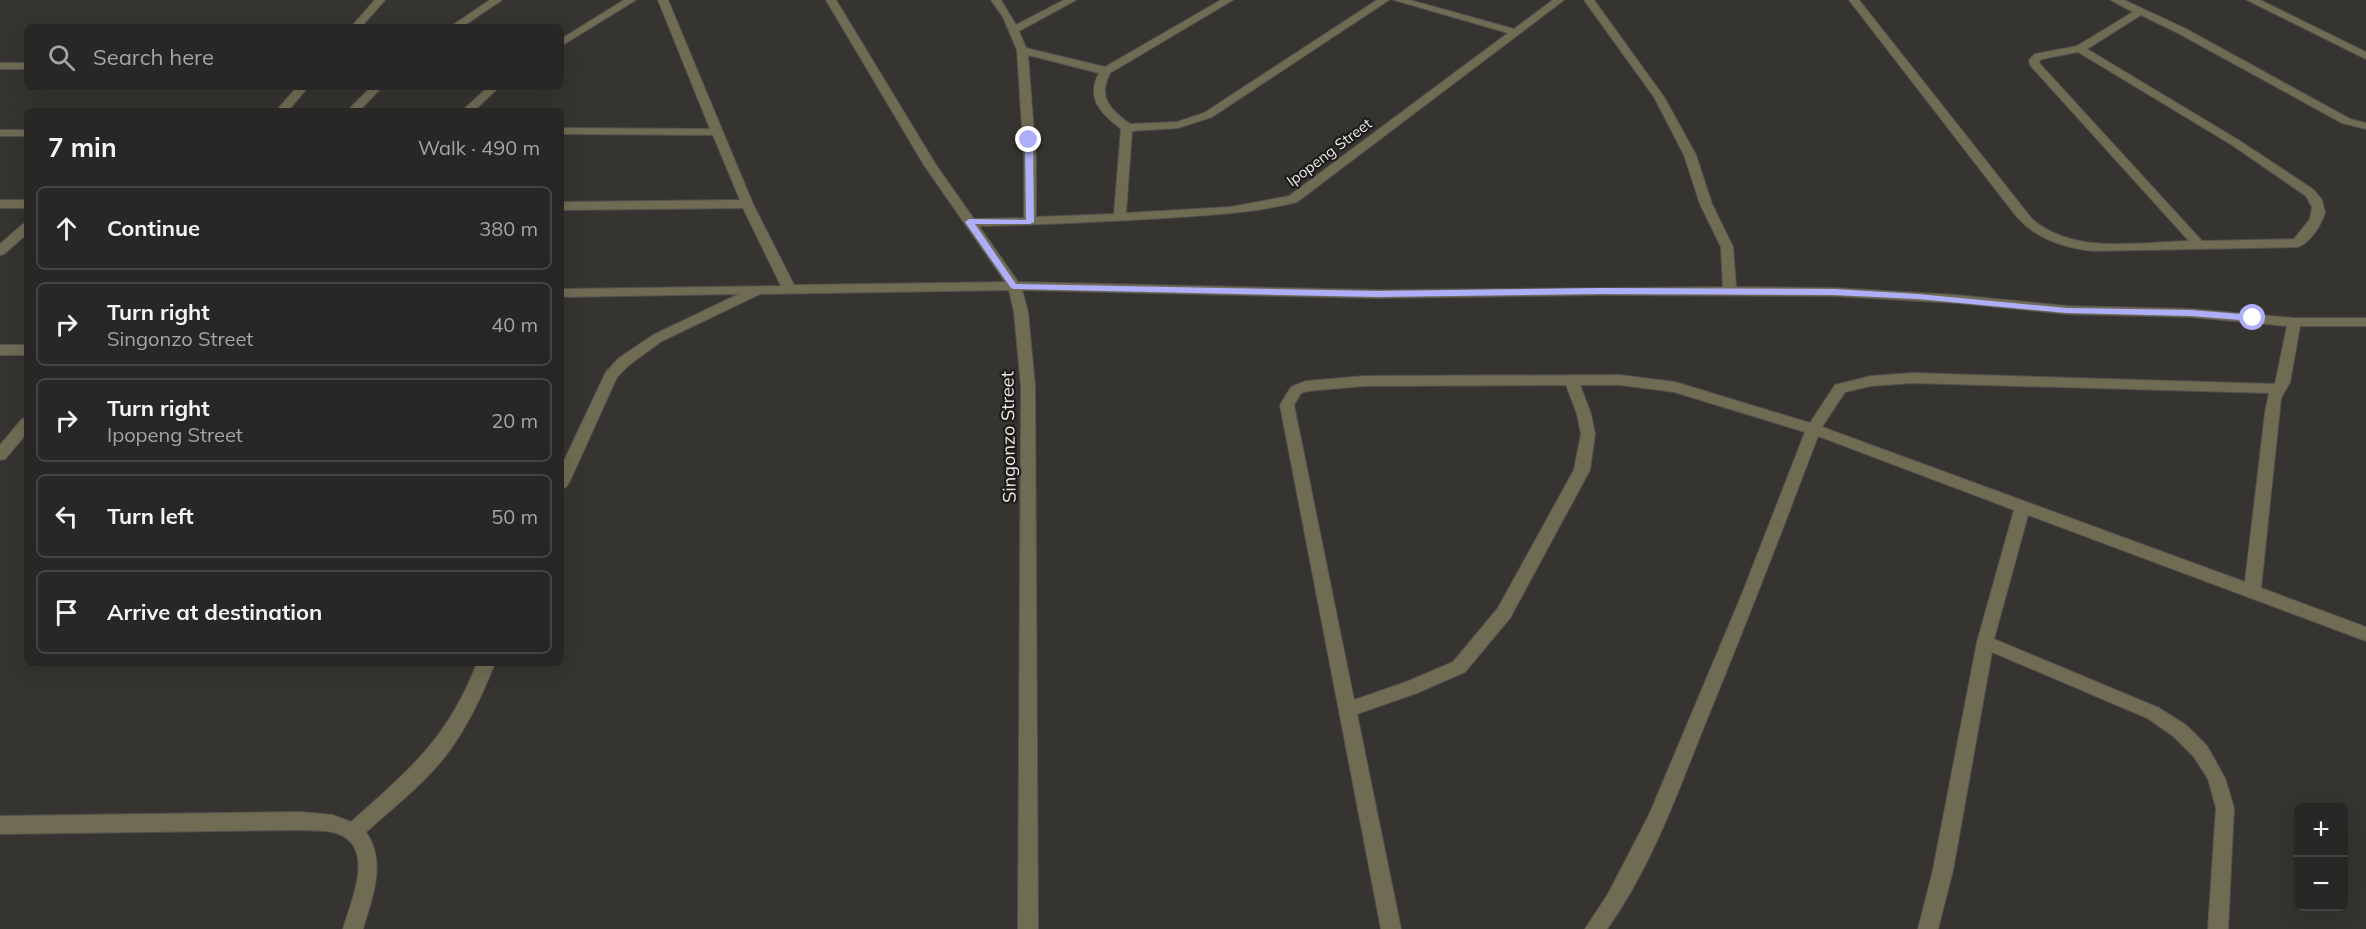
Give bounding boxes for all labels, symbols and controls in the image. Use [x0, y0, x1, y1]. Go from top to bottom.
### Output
search box [24, 24, 564, 90]
icon: search [45, 41, 78, 74]
text: Search here [93, 43, 214, 71]
street label: Ipopeng Street [1283, 114, 1375, 190]
route end [1015, 126, 1041, 152]
text: 7 min [48, 131, 117, 164]
text: Walk · 490 m [418, 135, 540, 160]
icon: ahead [50, 212, 83, 245]
text: Continue [107, 214, 200, 242]
text: 380 m [479, 216, 538, 241]
text: Turn right [107, 298, 210, 326]
route start [2239, 304, 2265, 330]
icon: right [50, 308, 83, 341]
text: 40 m [491, 312, 538, 337]
text: Singonzo Street [107, 326, 253, 351]
street label: Singonzo Street [995, 371, 1021, 503]
text: Turn right [107, 394, 210, 422]
icon: right [50, 404, 83, 437]
text: 20 m [491, 408, 538, 433]
text: Ipopeng Street [107, 422, 243, 447]
icon: left [50, 500, 83, 533]
text: Turn left [107, 502, 194, 530]
text: 50 m [491, 504, 538, 529]
icon: arrive [50, 596, 83, 629]
text: Arrive at destination [107, 598, 322, 626]
map controls [2294, 803, 2348, 911]
button: + [2294, 803, 2348, 857]
button: − [2294, 857, 2348, 911]

